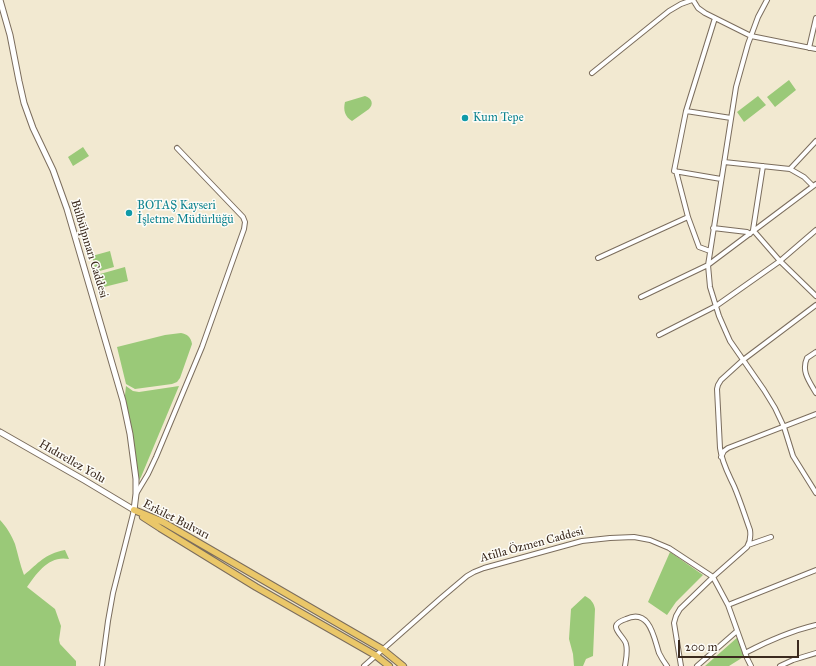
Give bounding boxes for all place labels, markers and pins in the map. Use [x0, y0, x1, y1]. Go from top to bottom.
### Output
place label: Kum Tepe [473, 111, 524, 125]
marker: Kum Tepe [460, 113, 470, 123]
place label: BOTAŞ Kayseri İşletme Müdürlüğü [137, 199, 234, 227]
marker: BOTAŞ Kayseri İşletme Müdürlüğü [124, 208, 134, 218]

